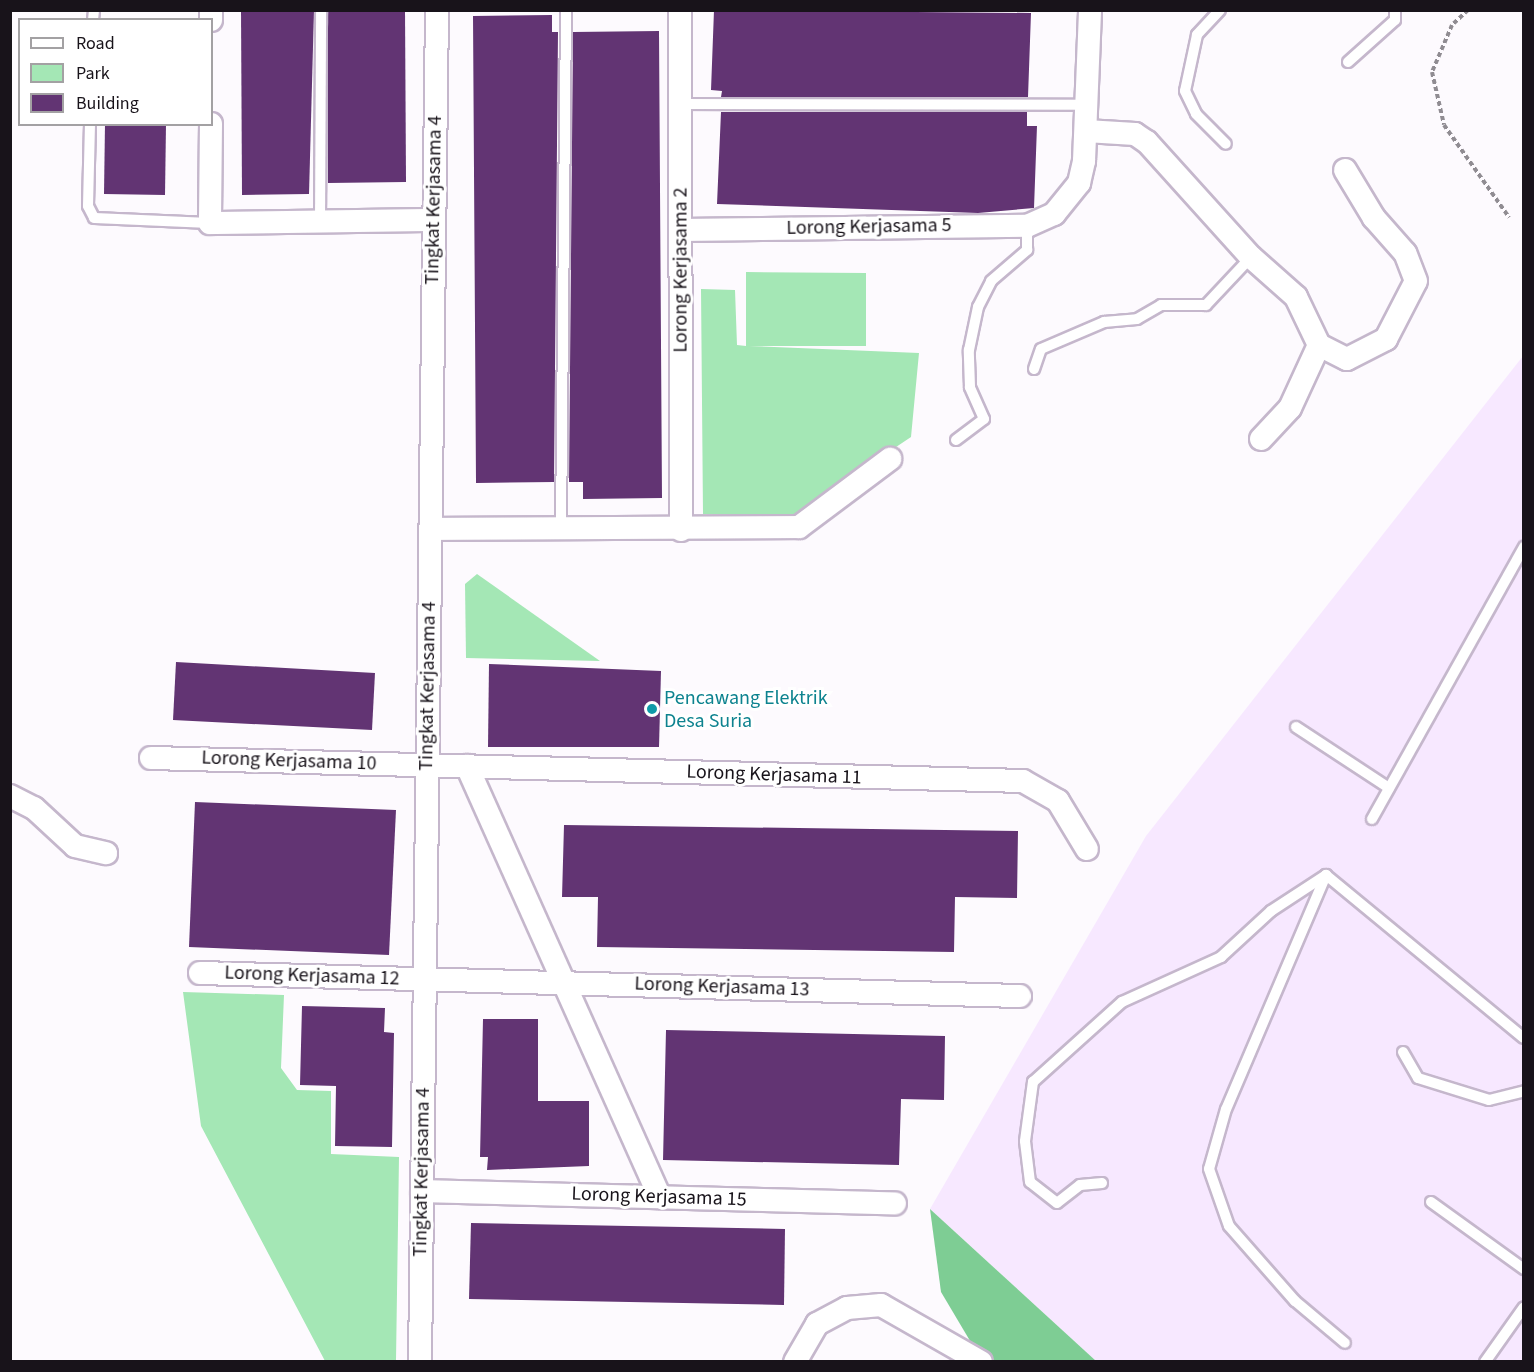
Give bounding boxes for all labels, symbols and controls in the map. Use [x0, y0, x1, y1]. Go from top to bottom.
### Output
legend [18, 18, 213, 126]
text: Road [76, 31, 115, 56]
text: Park [76, 61, 110, 86]
text: Building [76, 91, 139, 116]
street label: Tingkat Kerjasama 4 [421, 115, 447, 285]
street label: Lorong Kerjasama 2 [669, 187, 693, 353]
street label: Lorong Kerjasama 5 [786, 214, 952, 240]
street label: Tingkat Kerjasama 4 [415, 601, 441, 771]
place label: Pencawang Elektrik Desa Suria [664, 686, 828, 733]
marker: Pencawang Elektrik Desa Suria [645, 702, 659, 716]
street label: Lorong Kerjasama 10 [201, 746, 377, 776]
street label: Lorong Kerjasama 11 [686, 760, 862, 790]
street label: Lorong Kerjasama 12 [224, 961, 400, 991]
street label: Lorong Kerjasama 13 [634, 972, 810, 1002]
street label: Tingkat Kerjasama 4 [409, 1087, 435, 1257]
street label: Lorong Kerjasama 15 [571, 1182, 747, 1212]

